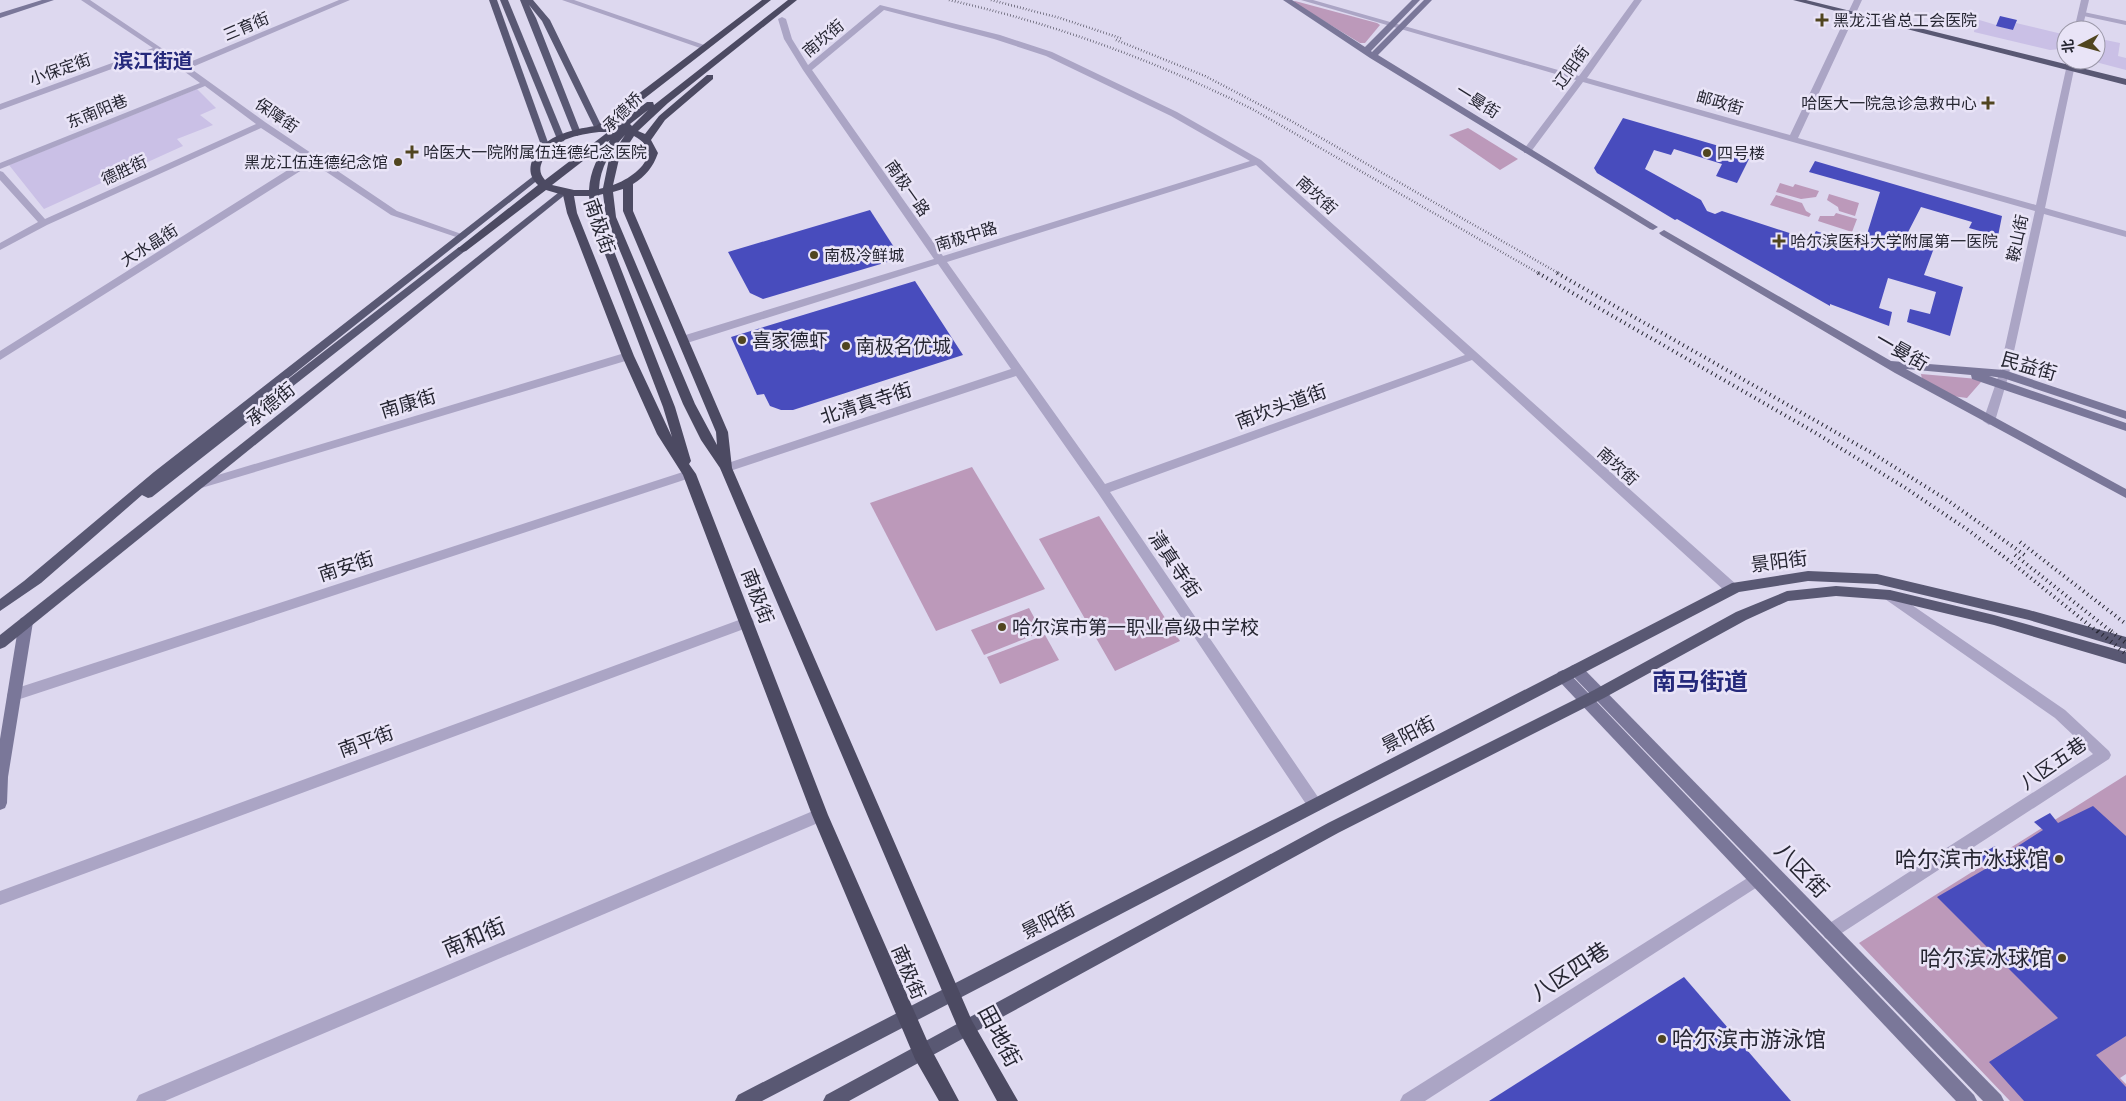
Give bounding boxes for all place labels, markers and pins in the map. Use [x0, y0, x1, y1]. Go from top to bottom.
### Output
place label: 黑龙江省总工会医院 [1833, 9, 1977, 32]
marker: 黑龙江省总工会医院 [1815, 13, 1829, 27]
place label: 哈医大一院急诊急救中心 [1801, 92, 1977, 115]
marker: 哈医大一院急诊急救中心 [1981, 96, 1995, 110]
place label: 哈医大一院附属伍连德纪念医院 [423, 141, 647, 164]
place label: 四号楼 [1717, 142, 1765, 165]
marker: 哈医大一院附属伍连德纪念医院 [405, 145, 419, 159]
marker: 四号楼 [1701, 147, 1713, 159]
place label: 黑龙江伍连德纪念馆 [244, 151, 388, 174]
marker: 黑龙江伍连德纪念馆 [392, 156, 404, 168]
place label: 哈尔滨医科大学附属第一医院 [1790, 230, 1998, 253]
marker: 哈尔滨医科大学附属第一医院 [1772, 234, 1786, 248]
place label: 南极冷鲜城 [824, 244, 904, 267]
marker: 南极冷鲜城 [808, 249, 820, 261]
place label: 喜家德虾 [752, 327, 828, 354]
place label: 南极名优城 [856, 333, 951, 360]
marker: 喜家德虾 [736, 334, 748, 346]
marker: 南极名优城 [840, 340, 852, 352]
place label: 哈尔滨市第一职业高级中学校 [1012, 614, 1259, 641]
marker: 哈尔滨市第一职业高级中学校 [996, 621, 1008, 633]
place label: 哈尔滨市冰球馆 [1895, 843, 2049, 875]
marker: 哈尔滨市冰球馆 [2053, 853, 2065, 865]
place label: 哈尔滨冰球馆 [1920, 942, 2052, 974]
marker: 哈尔滨冰球馆 [2056, 952, 2068, 964]
place label: 哈尔滨市游泳馆 [1672, 1023, 1826, 1055]
marker: 哈尔滨市游泳馆 [1656, 1033, 1668, 1045]

